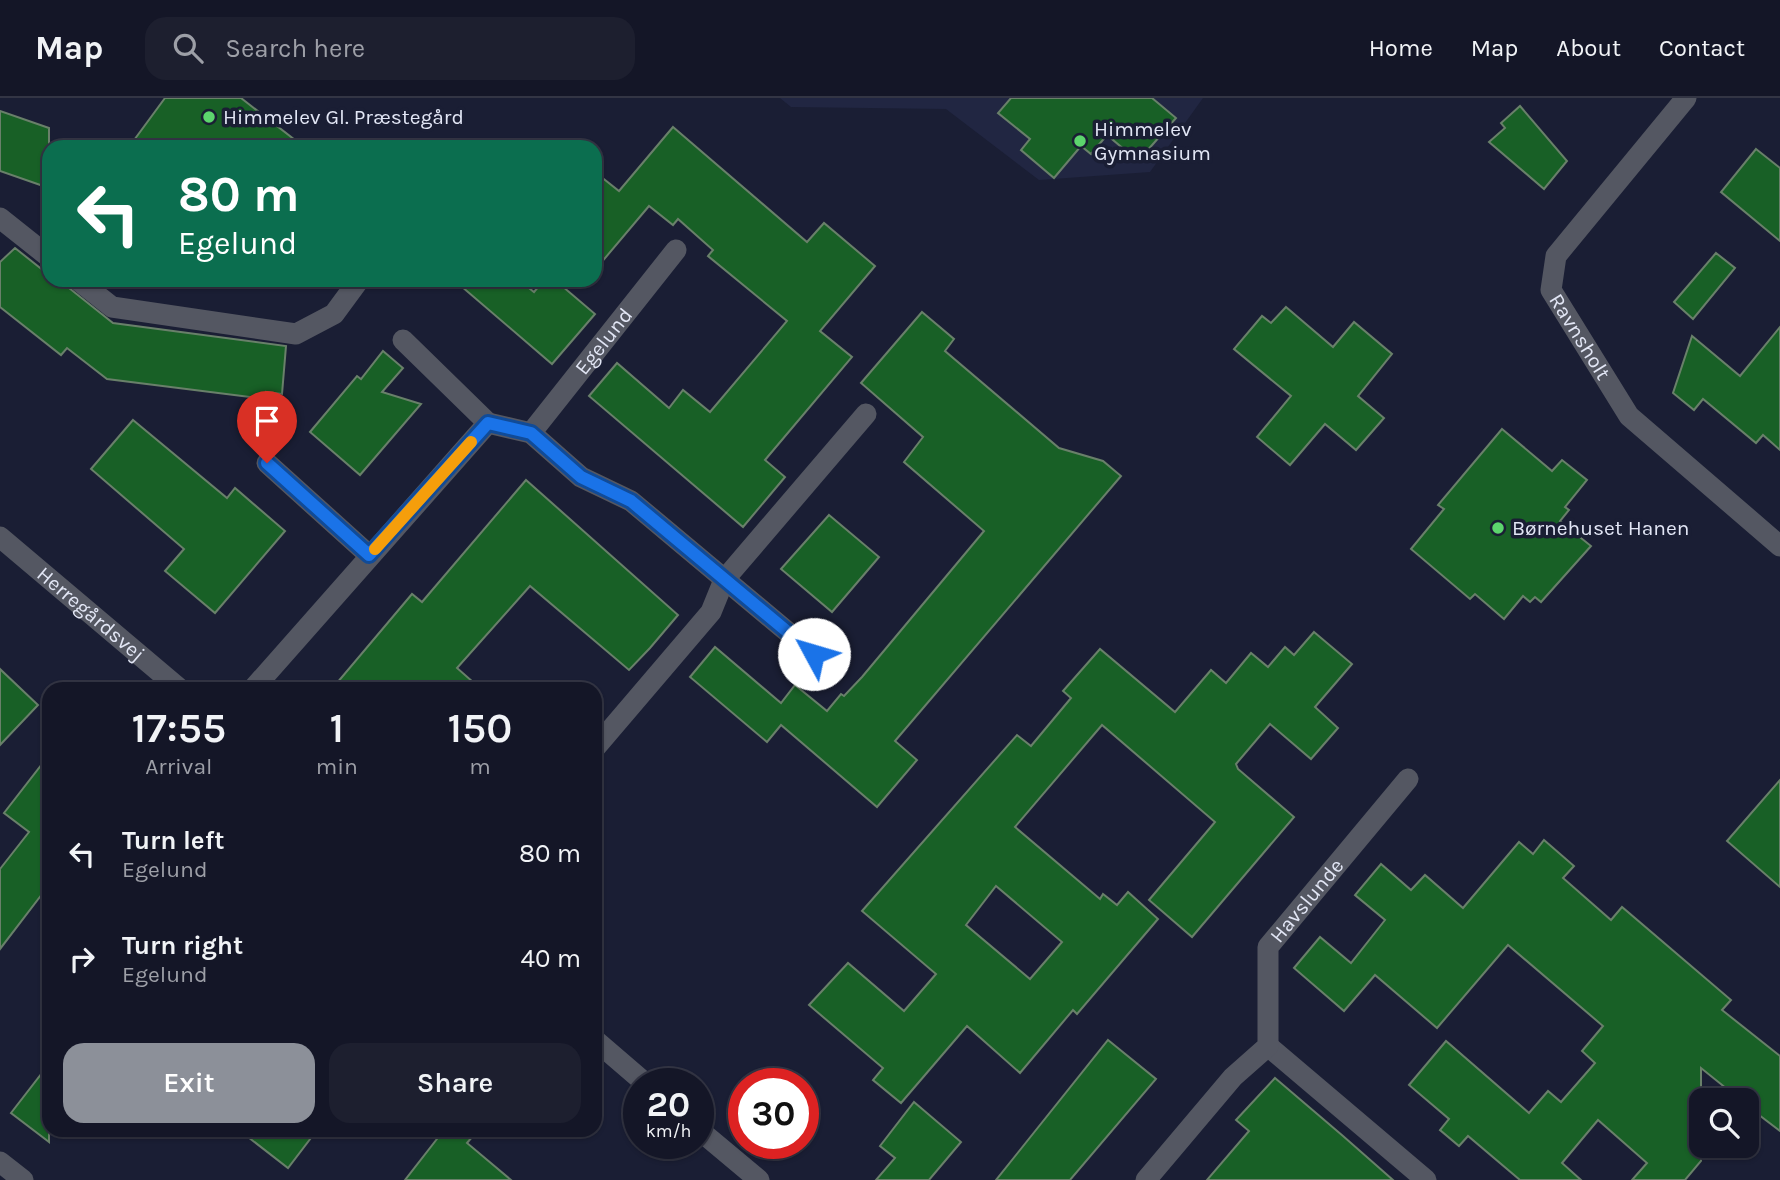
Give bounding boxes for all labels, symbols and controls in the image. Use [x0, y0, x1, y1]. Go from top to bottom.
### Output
search box [145, 17, 635, 80]
text: Map [35, 29, 103, 67]
icon: search [169, 29, 207, 67]
text: Search here [225, 33, 365, 64]
text: Home [1369, 34, 1433, 62]
text: Map [1471, 34, 1518, 62]
text: About [1556, 34, 1621, 62]
text: Contact [1659, 34, 1745, 62]
place label: Himmelev Gl. Præstegård [223, 105, 464, 129]
marker: Himmelev Gl. Præstegård [201, 109, 217, 125]
place label: Himmelev Gymnasium [1094, 117, 1211, 165]
marker: Himmelev Gymnasium [1072, 133, 1088, 149]
text: 80 m [178, 166, 300, 223]
icon: left [63, 168, 154, 259]
text: Egelund [178, 225, 297, 262]
street label: Ravnsholt [1544, 289, 1616, 384]
street label: Egelund [570, 303, 637, 379]
pin [237, 391, 297, 463]
icon: arrive [248, 402, 286, 440]
place label: Børnehuset Hanen [1512, 516, 1689, 540]
marker: Børnehuset Hanen [1490, 520, 1506, 536]
street label: Herregårdsvej [32, 562, 150, 666]
position arrow [777, 617, 851, 691]
text: 17:55 [132, 703, 226, 753]
text: 1 [329, 703, 344, 753]
text: 150 [447, 703, 512, 753]
text: Arrival [145, 753, 213, 780]
text: min [316, 753, 358, 780]
text: m [469, 753, 491, 780]
text: Turn left [122, 825, 224, 856]
icon: left [63, 835, 101, 873]
text: 80 m [519, 838, 581, 869]
street label: Havslunde [1265, 854, 1348, 947]
text: Egelund [122, 856, 208, 883]
text: Turn right [122, 930, 243, 961]
icon: right [63, 940, 101, 978]
text: 40 m [521, 943, 581, 974]
text: Egelund [122, 961, 208, 988]
button: Exit [63, 1043, 315, 1123]
button: Share [329, 1043, 581, 1123]
speed limit sign: 30 [728, 1068, 819, 1159]
text: 20 [647, 1084, 690, 1125]
map controls [1689, 1088, 1759, 1158]
button: search [1689, 1088, 1759, 1158]
text: km/h [646, 1120, 691, 1142]

